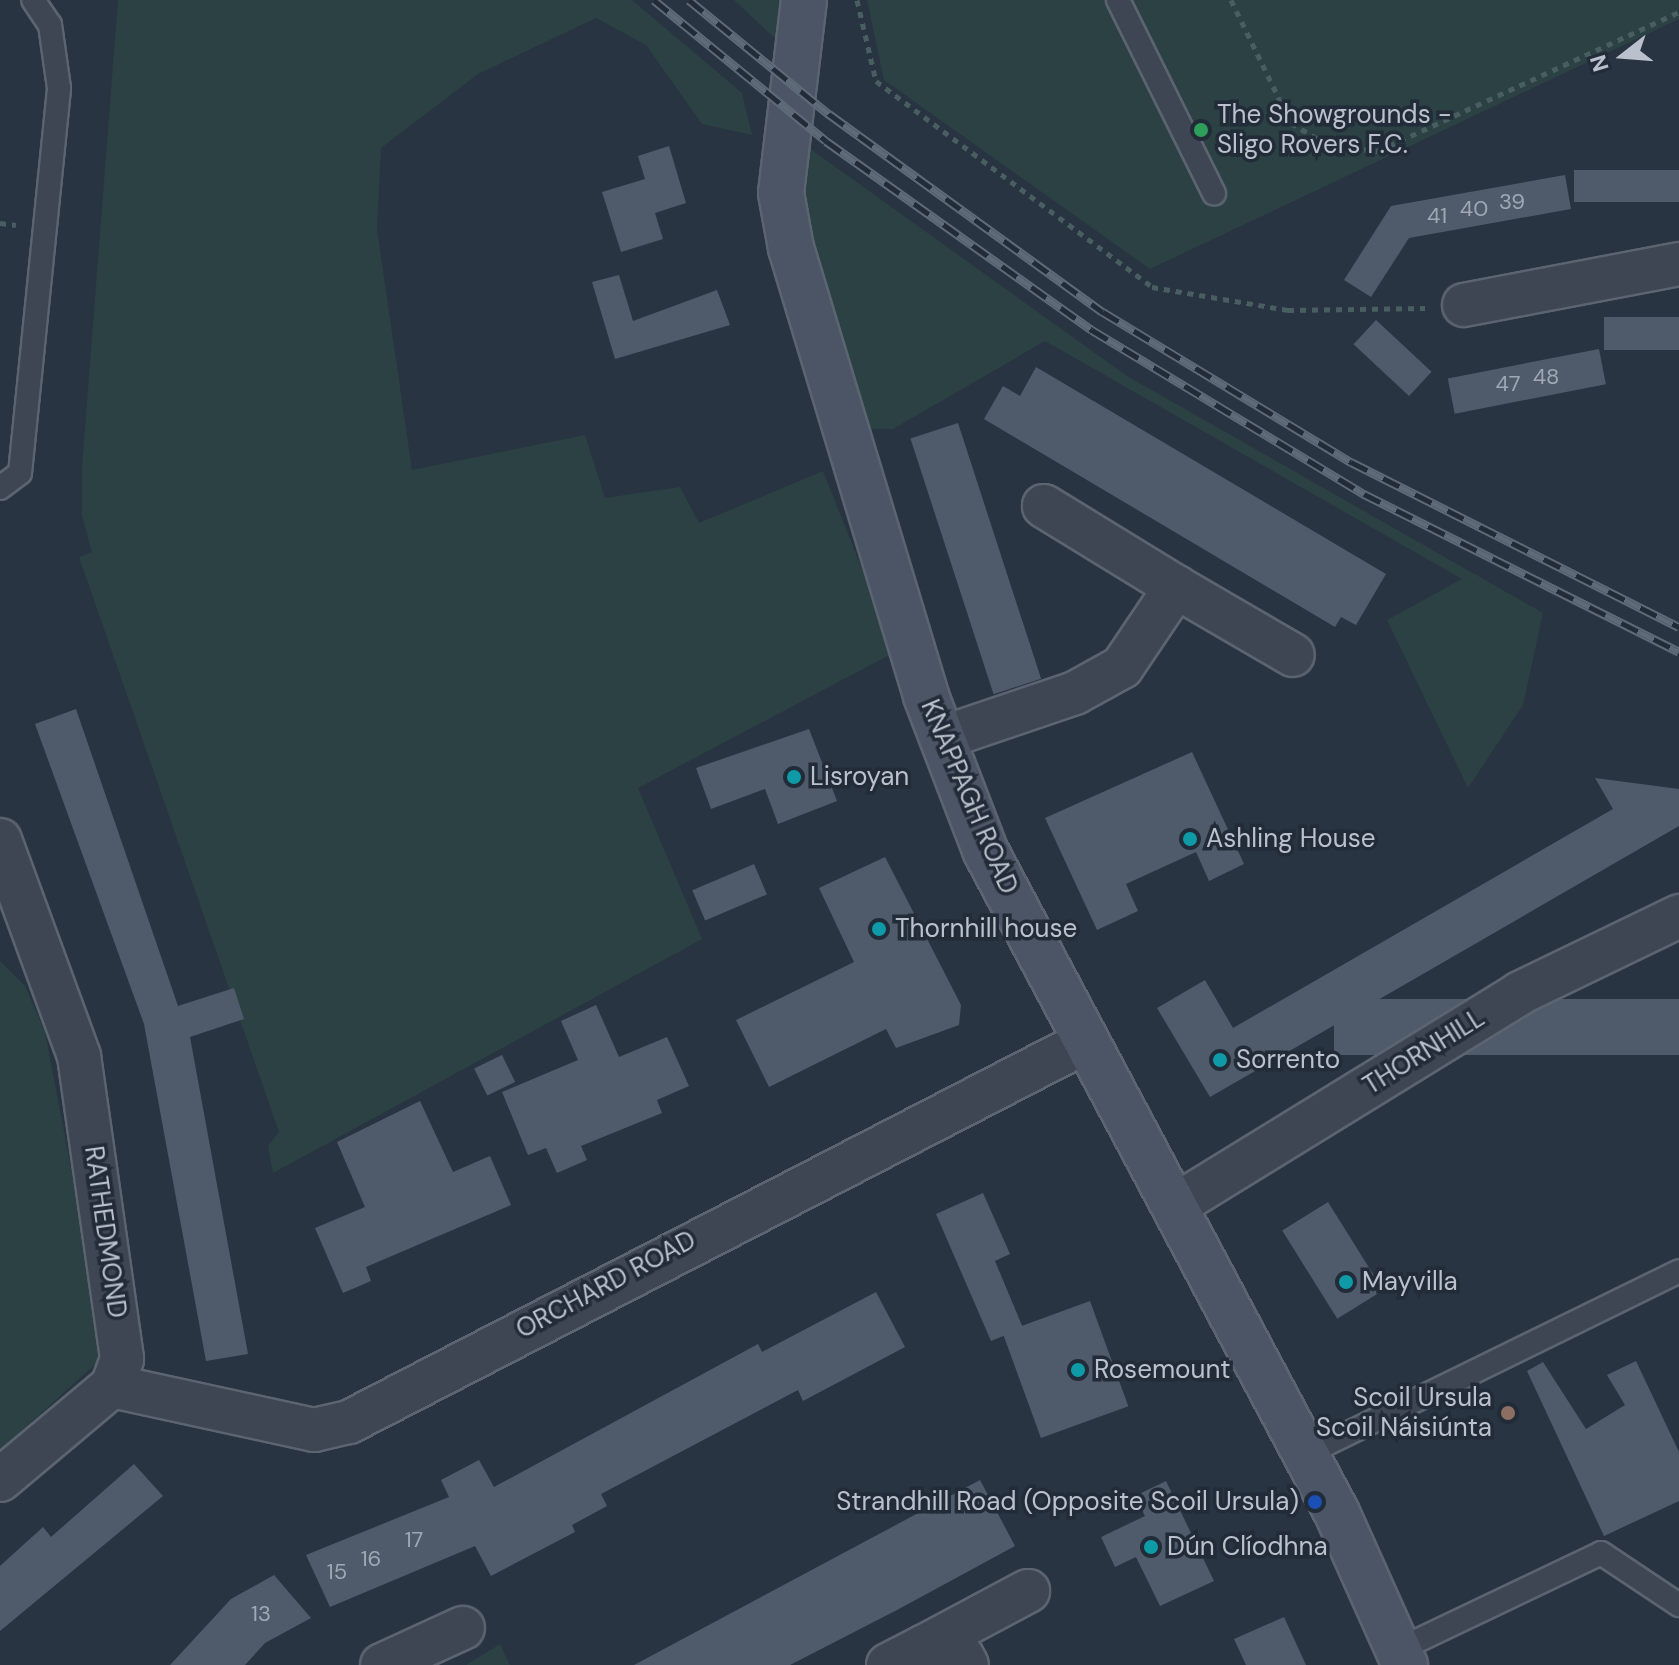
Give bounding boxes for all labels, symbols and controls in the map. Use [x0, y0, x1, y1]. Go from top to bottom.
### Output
north arrow [1583, 16, 1663, 96]
text: N [1583, 51, 1616, 75]
place label: The Showgrounds - Sligo Rovers F.C. [1217, 99, 1452, 160]
marker: The Showgrounds - Sligo Rovers F.C. [1192, 121, 1210, 139]
house number: 39 [1499, 189, 1525, 215]
house number: 40 [1460, 196, 1488, 222]
house number: 41 [1427, 203, 1447, 229]
house number: 48 [1533, 364, 1559, 390]
house number: 47 [1495, 371, 1521, 397]
street label: KNAPPAGH ROAD [914, 695, 1024, 899]
place label: Lisroyan [810, 761, 909, 793]
marker: Lisroyan [785, 768, 803, 786]
place label: Ashling House [1206, 823, 1375, 855]
marker: Ashling House [1181, 830, 1199, 848]
place label: Thornhill house [895, 913, 1077, 945]
marker: Thornhill house [870, 920, 888, 938]
street label: THORNHILL [1358, 1002, 1490, 1102]
place label: Sorrento [1236, 1044, 1340, 1076]
marker: Sorrento [1211, 1051, 1229, 1069]
street label: RATHEDMOND [77, 1144, 133, 1320]
street label: ORCHARD ROAD [511, 1225, 701, 1345]
place label: Mayvilla [1362, 1266, 1458, 1298]
marker: Mayvilla [1337, 1273, 1355, 1291]
place label: Rosemount [1094, 1354, 1230, 1386]
marker: Rosemount [1069, 1361, 1087, 1379]
place label: Scoil Ursula Scoil Náisiúnta [1316, 1382, 1492, 1444]
marker: Scoil Ursula Scoil Náisiúnta [1499, 1404, 1517, 1422]
place label: Strandhill Road (Opposite Scoil Ursula) [836, 1486, 1299, 1518]
marker: Strandhill Road (Opposite Scoil Ursula) [1306, 1493, 1324, 1511]
house number: 17 [405, 1527, 423, 1553]
place label: Dún Clíodhna [1167, 1531, 1328, 1563]
marker: Dún Clíodhna [1142, 1538, 1160, 1556]
house number: 16 [361, 1546, 381, 1572]
house number: 15 [327, 1559, 347, 1585]
house number: 13 [251, 1601, 271, 1627]

